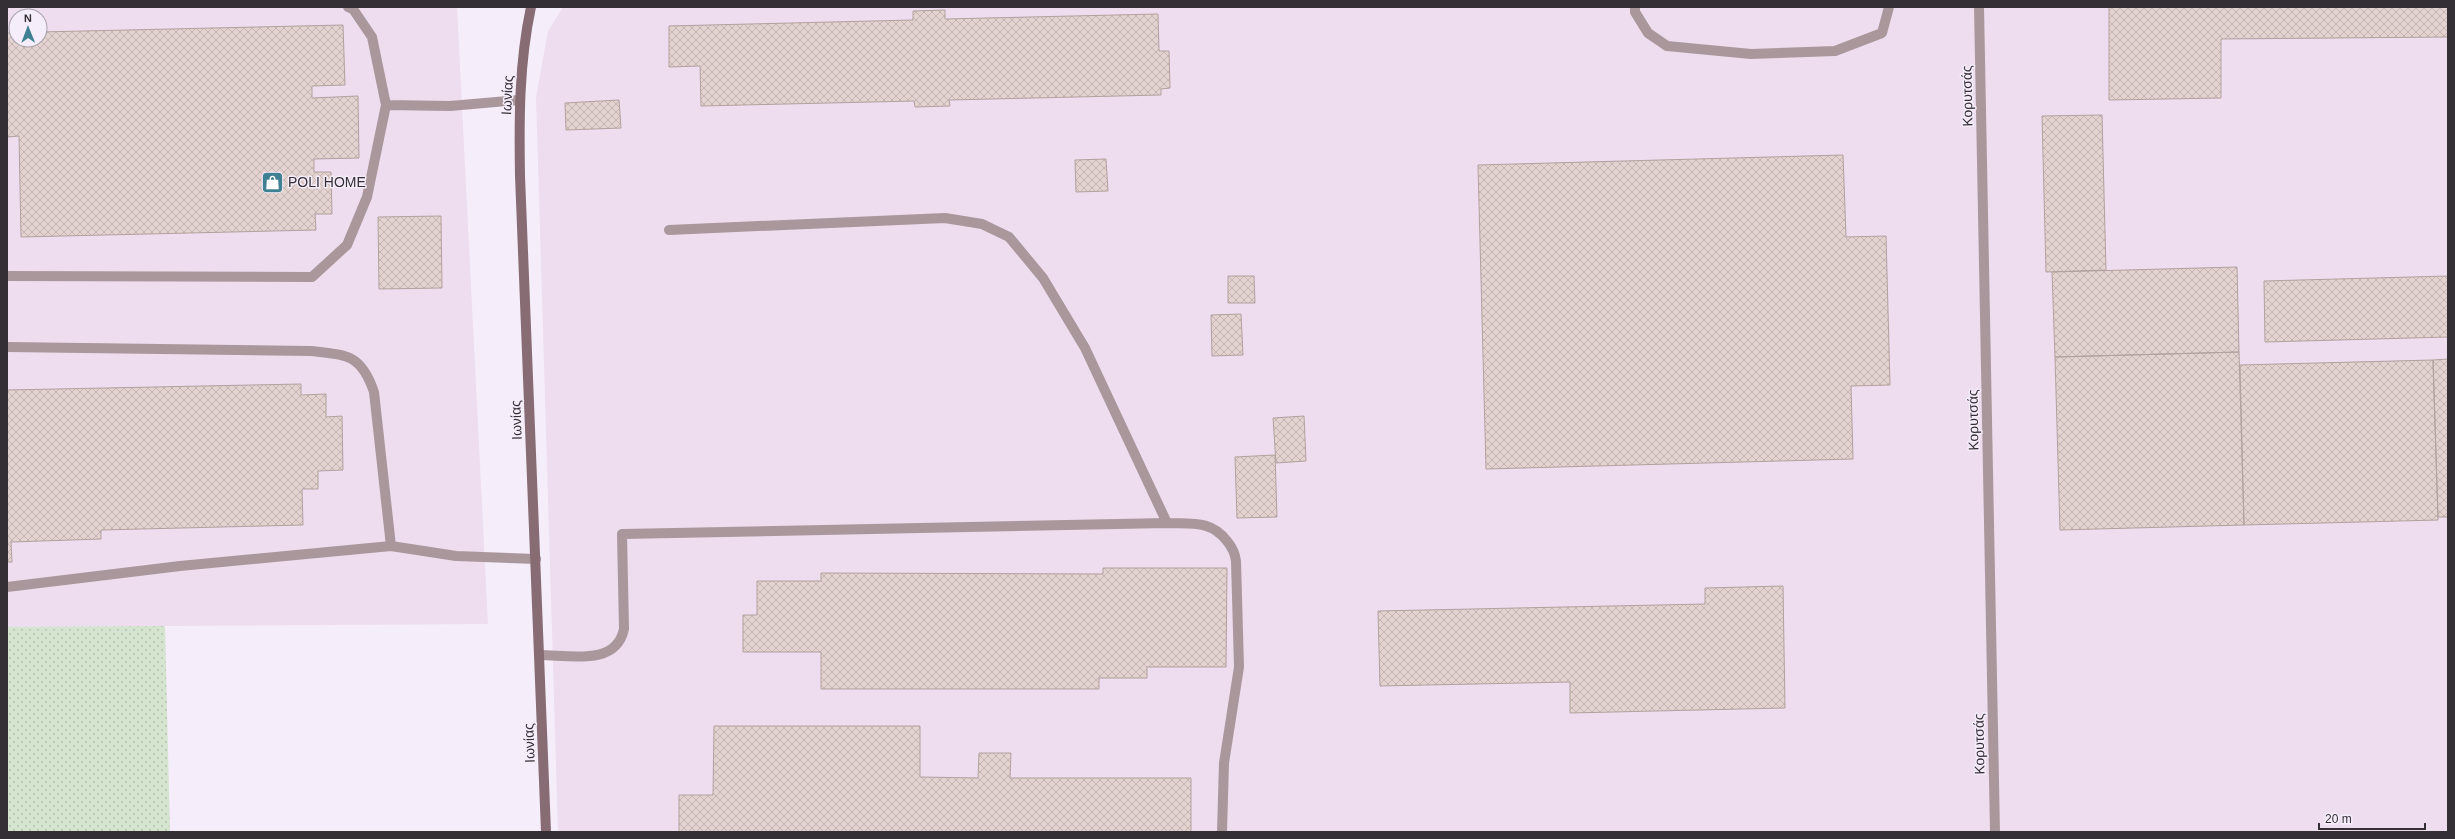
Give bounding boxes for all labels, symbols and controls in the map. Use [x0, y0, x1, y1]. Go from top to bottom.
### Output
north arrow [8, 8, 48, 48]
text: N [24, 12, 32, 24]
street label: Κορυτσάς [1958, 65, 1976, 127]
street label: Ιωνίας [498, 74, 516, 115]
shop icon: POLI HOME [260, 169, 286, 195]
place label: POLI HOME [288, 174, 366, 190]
street label: Κορυτσάς [1964, 389, 1982, 451]
street label: Ιωνίας [507, 400, 525, 440]
street label: Κορυτσάς [1970, 713, 1988, 775]
street label: Ιωνίας [520, 723, 538, 763]
scale bar [2319, 805, 2425, 831]
text: 20 m [2325, 812, 2352, 826]

